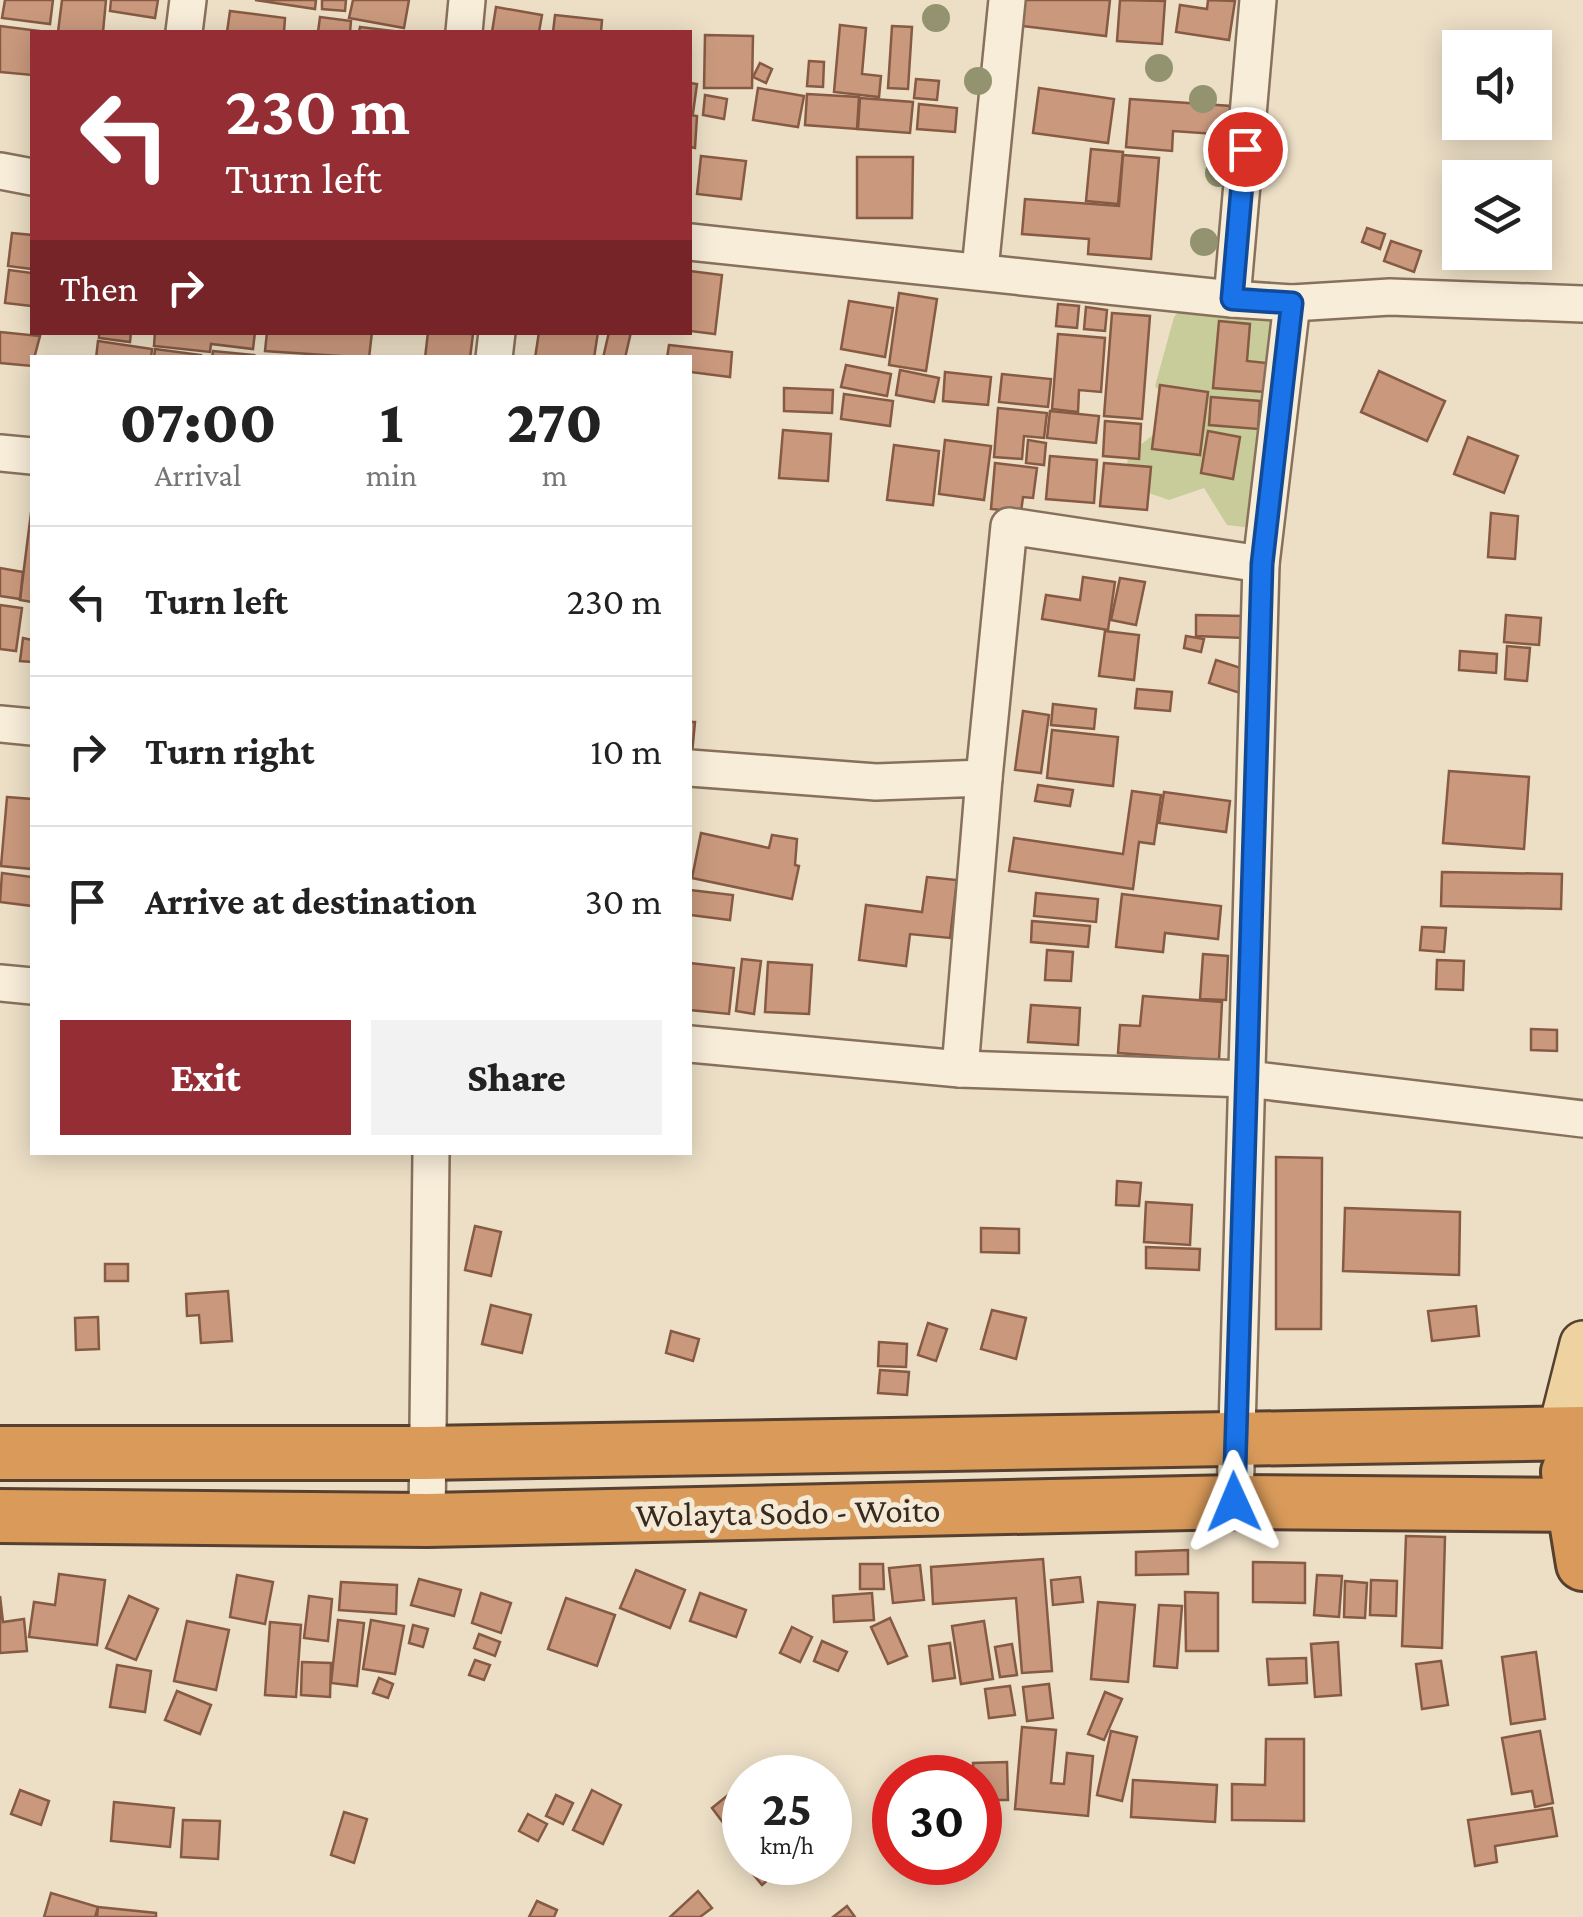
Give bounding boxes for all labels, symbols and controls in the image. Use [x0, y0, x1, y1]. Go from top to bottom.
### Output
map controls [1442, 30, 1552, 270]
button: sound [1442, 30, 1552, 140]
icon: left [60, 70, 190, 200]
text: 230 m [225, 71, 410, 149]
pin [1203, 107, 1288, 192]
icon: arrive [1218, 122, 1273, 177]
text: Turn left [225, 153, 382, 203]
button: layers [1442, 160, 1552, 270]
icon: right [158, 260, 213, 315]
text: Then [60, 267, 138, 309]
text: 07:00 [119, 388, 276, 455]
text: 1 [380, 388, 403, 455]
text: 270 [506, 388, 603, 455]
text: Arrival [154, 457, 241, 493]
text: min [366, 457, 417, 493]
text: m [542, 457, 567, 493]
icon: left [60, 574, 115, 629]
text: Turn left [145, 580, 288, 622]
text: 230 m [567, 580, 662, 622]
icon: right [60, 724, 115, 779]
text: Turn right [145, 730, 314, 772]
text: 10 m [590, 730, 662, 772]
icon: arrive [60, 874, 115, 929]
text: Arrive at destination [145, 880, 477, 922]
text: 30 m [585, 880, 662, 922]
button: Exit [60, 1020, 351, 1135]
button: Share [371, 1020, 662, 1135]
position arrow [1182, 1450, 1286, 1554]
street label: Wolayta Sodo - Woito [635, 1490, 941, 1535]
speed limit sign: 30 [872, 1755, 1002, 1885]
text: 25 [762, 1780, 812, 1836]
text: km/h [760, 1832, 814, 1859]

